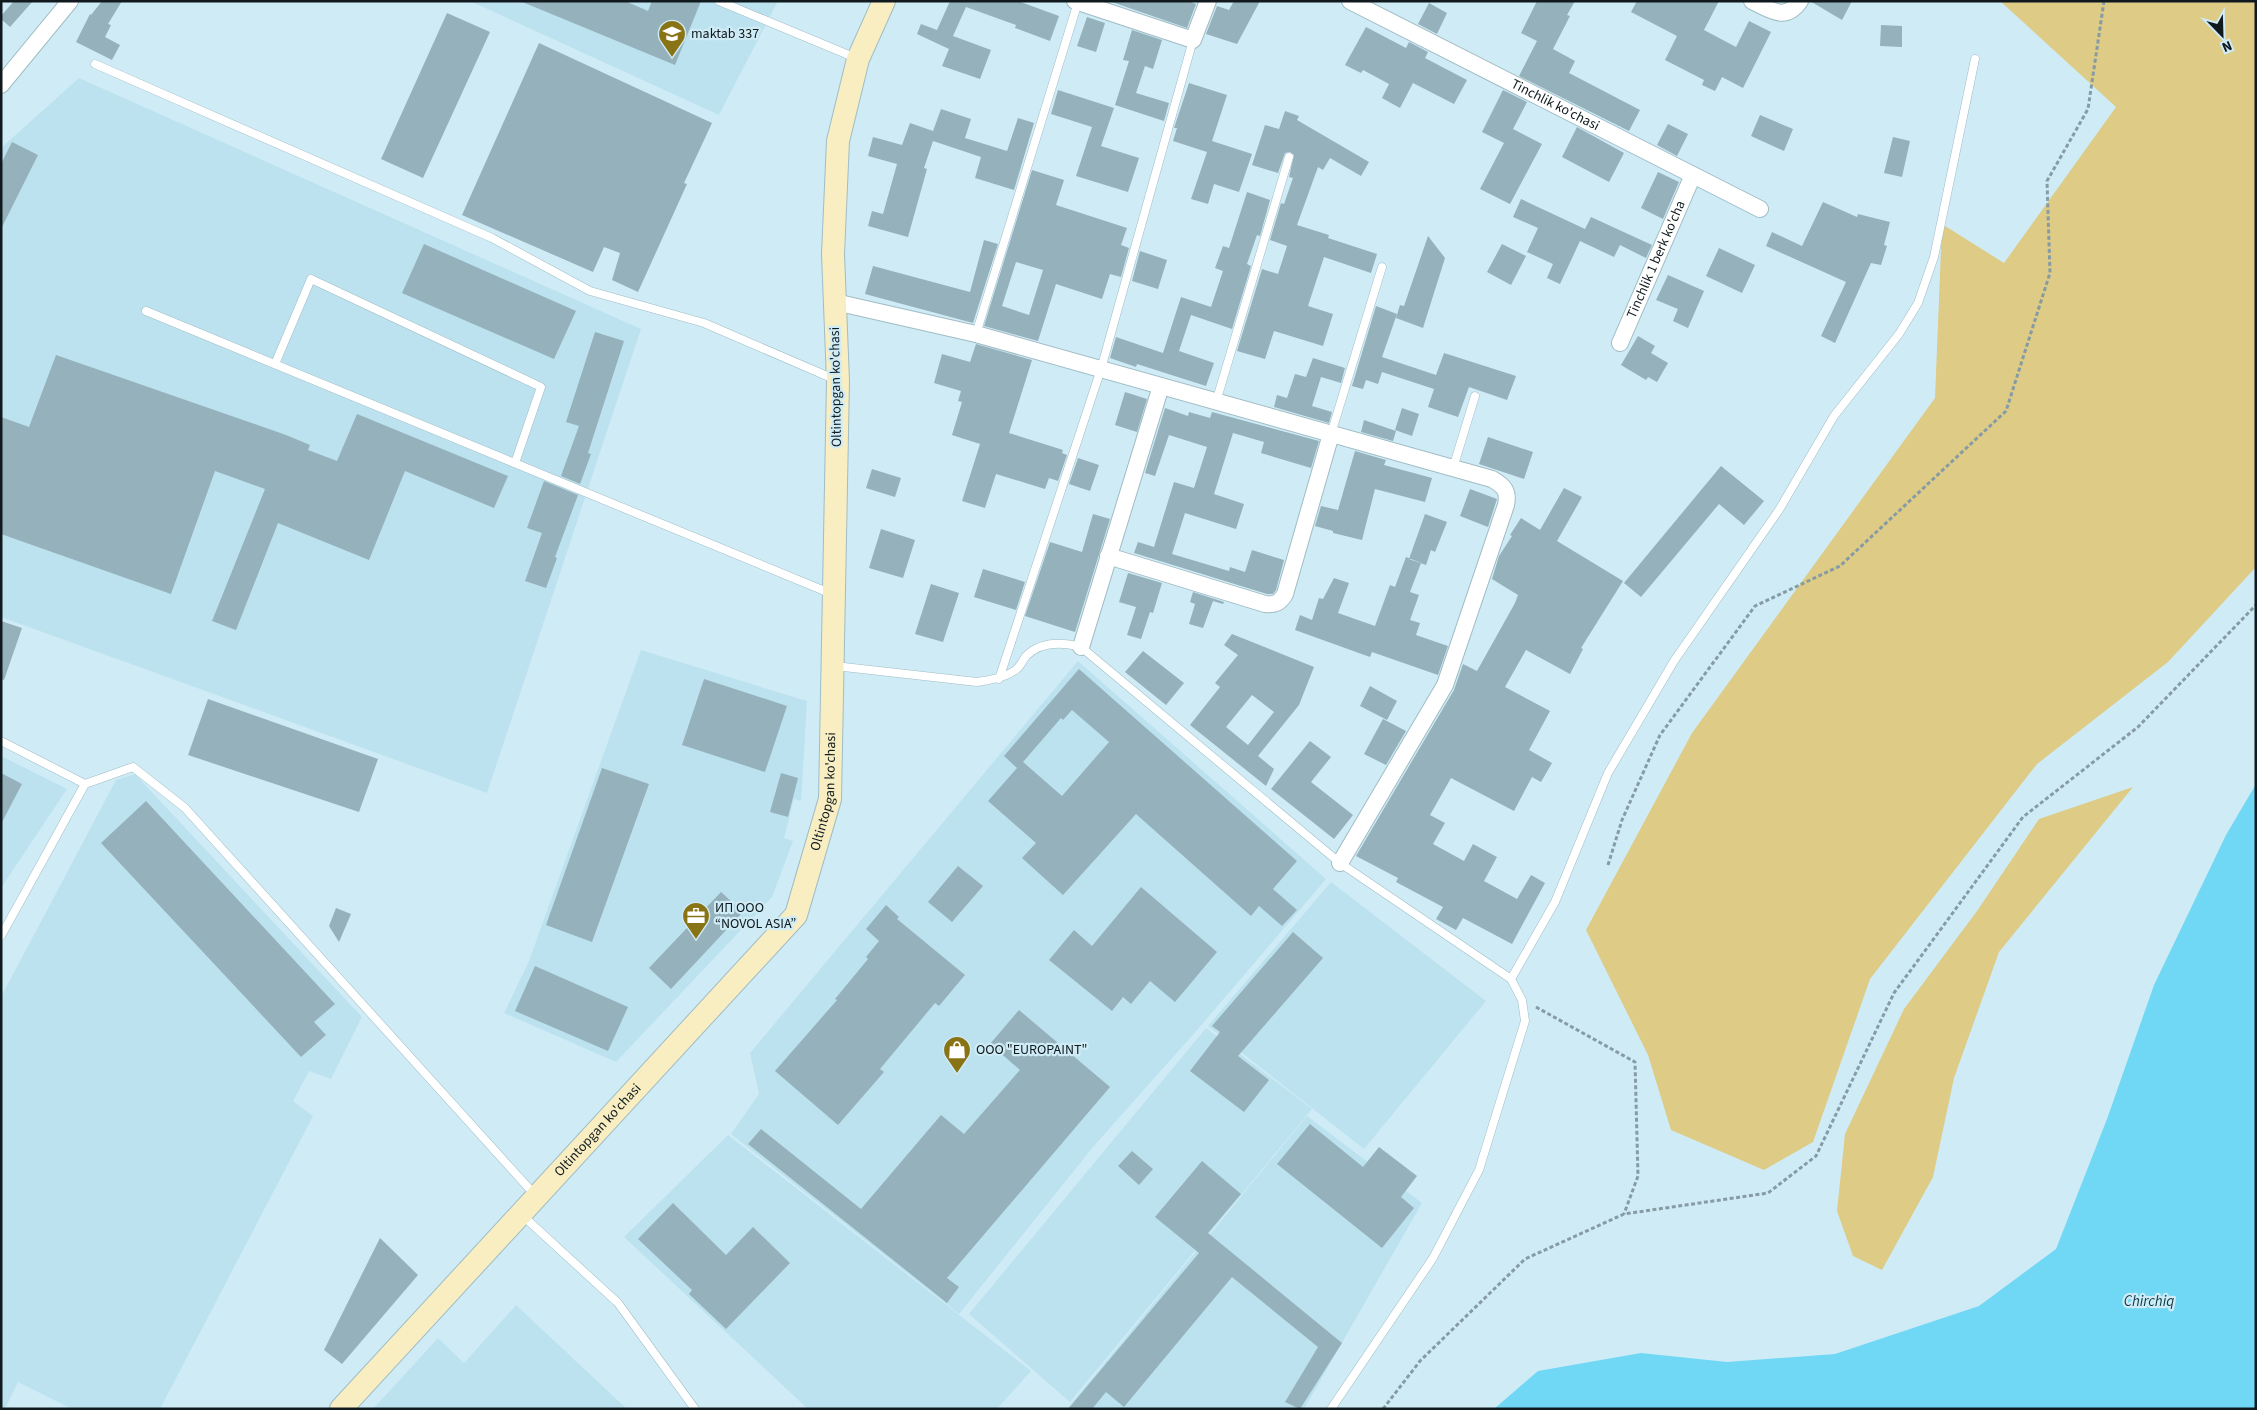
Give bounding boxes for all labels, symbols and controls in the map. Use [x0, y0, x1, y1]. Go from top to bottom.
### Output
north arrow [2197, 10, 2247, 60]
school or university icon: maktab 337 [657, 19, 687, 58]
place label: maktab 337 [691, 24, 759, 44]
text: N [2218, 35, 2235, 57]
street label: Tinchlik ko'chasi [1507, 74, 1603, 136]
street label: Tinchlik 1 berk ko'cha [1622, 198, 1691, 322]
street label: Oltintopgan ko'chasi [825, 327, 847, 447]
street label: Oltintopgan ko'chasi [805, 732, 841, 853]
place label: ИП ООО “NOVOL ASIA” [715, 898, 796, 934]
office icon: ИП ООО “NOVOL ASIA” [681, 901, 711, 940]
shop icon: OOO "EUROPAINT" [942, 1035, 972, 1074]
place label: OOO "EUROPAINT" [976, 1040, 1087, 1060]
street label: Oltintopgan ko'chasi [550, 1079, 646, 1181]
water label: Chirchiq [2124, 1291, 2174, 1312]

